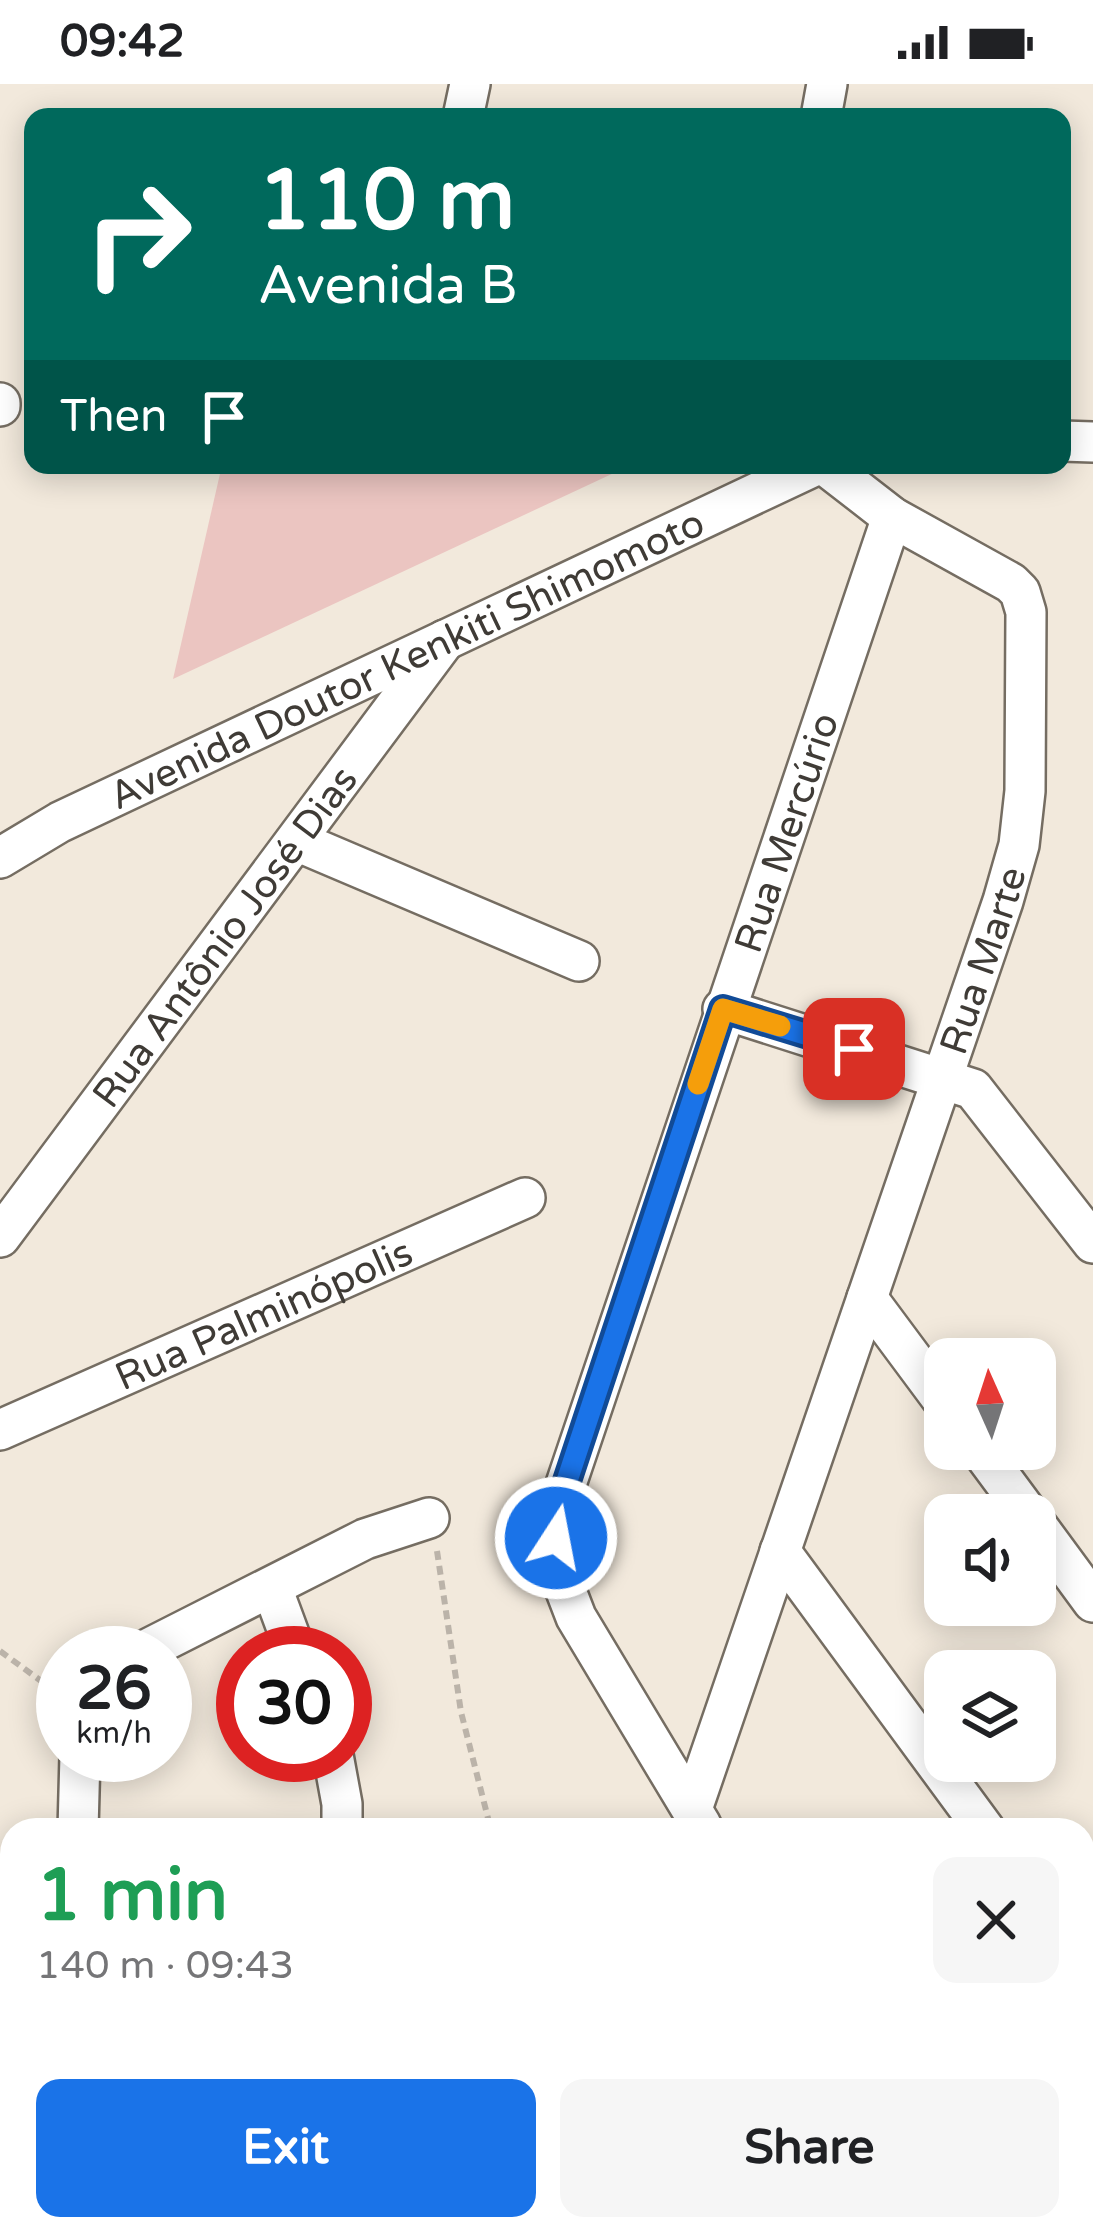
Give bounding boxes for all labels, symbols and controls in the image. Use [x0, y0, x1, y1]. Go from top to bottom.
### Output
text: 09:42 [60, 15, 185, 69]
text: 110 m [258, 151, 515, 252]
icon: right [60, 156, 216, 312]
text: Avenida B [258, 253, 517, 318]
icon: arrive [191, 384, 257, 450]
text: Then [60, 390, 167, 444]
street label: Avenida Doutor Kenkiti Shimomoto [102, 499, 712, 820]
street label: Rua Mercúrio [725, 707, 849, 959]
street label: Rua Antônio José Dias [83, 757, 368, 1117]
street label: Rua Marte [930, 862, 1037, 1061]
pin [803, 998, 905, 1100]
icon: arrive [821, 1016, 887, 1082]
street label: Rua Palminópolis [108, 1229, 420, 1401]
north arrow [924, 1338, 1056, 1470]
map controls [924, 1338, 1056, 1782]
position arrow [493, 1475, 619, 1601]
button: sound [924, 1494, 1056, 1626]
speed limit sign: 30 [216, 1626, 372, 1782]
button: layers [924, 1650, 1056, 1782]
text: 26 [76, 1653, 152, 1725]
text: km/h [76, 1715, 152, 1752]
text: 1 min [36, 1853, 228, 1940]
button: close [933, 1857, 1059, 1983]
text: 140 m · 09:43 [36, 1942, 294, 1989]
button: Exit [36, 2079, 536, 2217]
button: Share [560, 2079, 1059, 2217]

